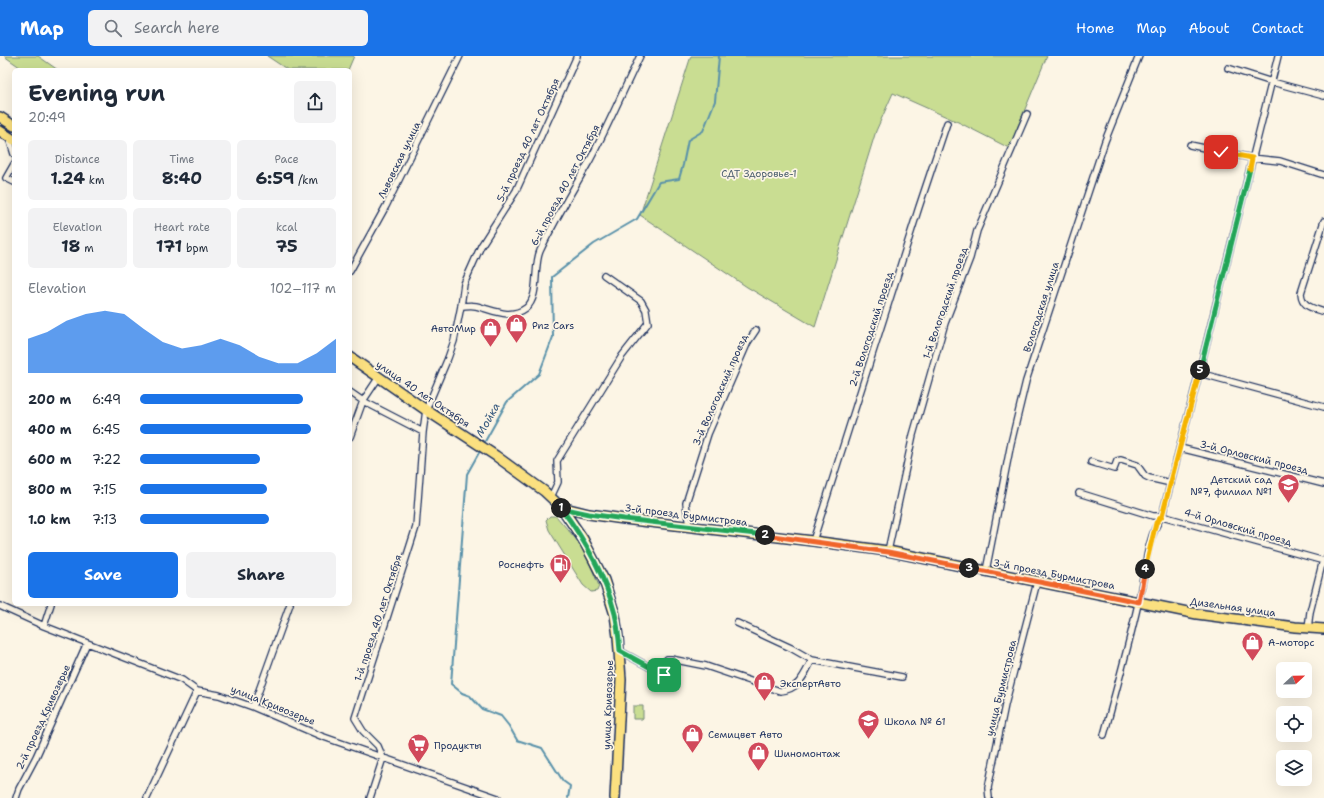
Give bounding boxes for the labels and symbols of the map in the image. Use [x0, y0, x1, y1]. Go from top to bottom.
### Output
street label: 5-й проезд 40 лет Октября [494, 76, 562, 204]
street label: Львовская улица [375, 119, 424, 201]
street label: 6-й проезд 40 лет Октября [527, 122, 603, 248]
pin [1204, 135, 1238, 169]
park label: СДТ Здоровье-1 [721, 167, 797, 180]
street label: 1-й Вологодский проезд [920, 245, 971, 361]
street label: Вологодская улица [1020, 259, 1062, 354]
street label: 2-й Вологодский проезд [846, 269, 896, 388]
shop icon: Pnz Cars [504, 312, 530, 345]
shop icon: АвтоМир [478, 315, 504, 348]
place label: Pnz Cars [532, 319, 574, 332]
place label: АвтоМир [431, 322, 476, 335]
street label: 3-й Вологодский проезд [689, 332, 751, 448]
street label: улица 40 лет Октября [374, 358, 472, 430]
pin: 5 [1190, 360, 1210, 380]
water label: Мойка [472, 400, 504, 440]
street label: 3-й Орловский проезд [1198, 437, 1310, 477]
school or university icon: Детский сад №7, филиал №1 [1275, 472, 1301, 505]
place label: Детский сад №7, филиал №1 [1190, 473, 1273, 498]
pin: 1 [551, 498, 571, 518]
street label: 3-й проезд Бурмистрова [624, 501, 749, 529]
street label: 4-й Орловский проезд [1183, 505, 1294, 549]
pin: 2 [755, 525, 775, 545]
fuel station icon: Роснефть [547, 551, 573, 584]
street label: 1-й проезд 40 лет Октября [351, 553, 405, 683]
street label: 3-й проезд Бурмистрова [992, 556, 1117, 592]
place label: Роснефть [498, 558, 544, 571]
pin: 3 [959, 558, 979, 578]
pin: 4 [1135, 559, 1155, 579]
street label: Дизельная улица [1189, 595, 1277, 620]
shop icon: А-моторс [1239, 629, 1265, 662]
place label: А-моторс [1268, 636, 1314, 649]
street label: улица Бурмистрова [983, 638, 1019, 737]
pin [647, 658, 681, 692]
street label: улица Кривозерье [600, 659, 616, 750]
street label: 2-й проезд Кривозерье [13, 662, 73, 772]
north arrow [1276, 662, 1312, 698]
shop icon: ЭкспертАвто [752, 670, 778, 703]
place label: ЭкспертАвто [780, 677, 841, 690]
street label: улица Кривозерье [229, 682, 317, 728]
school or university icon: Школа № 61 [855, 708, 881, 741]
place label: Школа № 61 [884, 715, 946, 728]
shop icon: Семицвет Авто [680, 721, 706, 754]
place label: Семицвет Авто [708, 728, 783, 741]
supermarket icon: Продукты [406, 732, 432, 765]
place label: Продукты [434, 739, 482, 752]
shop icon: Шиномонтаж [746, 740, 772, 773]
place label: Шиномонтаж [774, 747, 841, 760]

